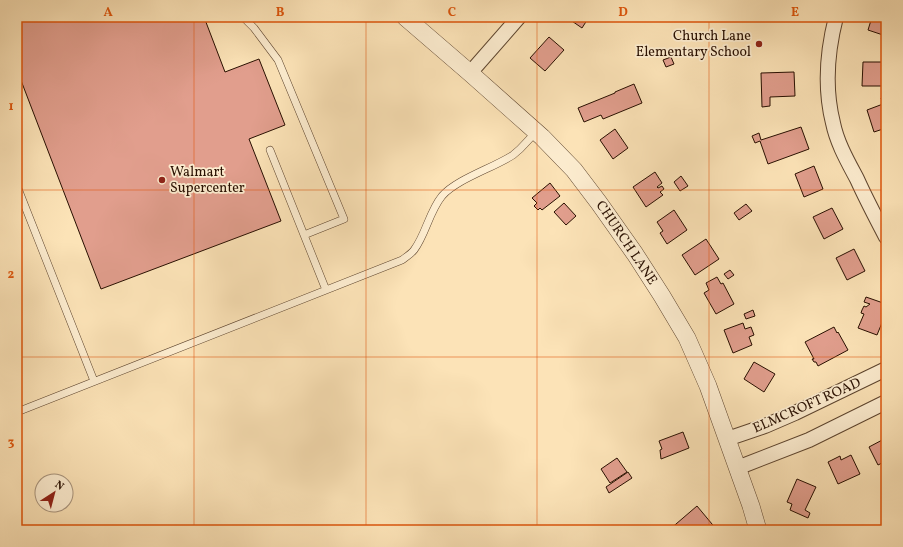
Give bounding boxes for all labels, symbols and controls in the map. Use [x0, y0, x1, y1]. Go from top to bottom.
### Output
text: A [103, 4, 113, 22]
text: B [276, 4, 285, 22]
text: C [448, 4, 456, 22]
text: D [618, 4, 628, 22]
text: E [791, 4, 799, 22]
place label: Church Lane Elementary School [636, 27, 751, 62]
marker: Church Lane Elementary School [754, 39, 764, 49]
text: 1 [8, 98, 14, 116]
place label: Walmart Supercenter [170, 163, 245, 198]
marker: Walmart Supercenter [157, 175, 167, 185]
street label: CHURCH LANE [591, 197, 661, 289]
text: 2 [8, 266, 15, 284]
street label: ELMCROFT ROAD [750, 374, 864, 438]
text: 3 [8, 434, 15, 452]
north arrow [34, 473, 74, 513]
text: N [51, 478, 67, 495]

